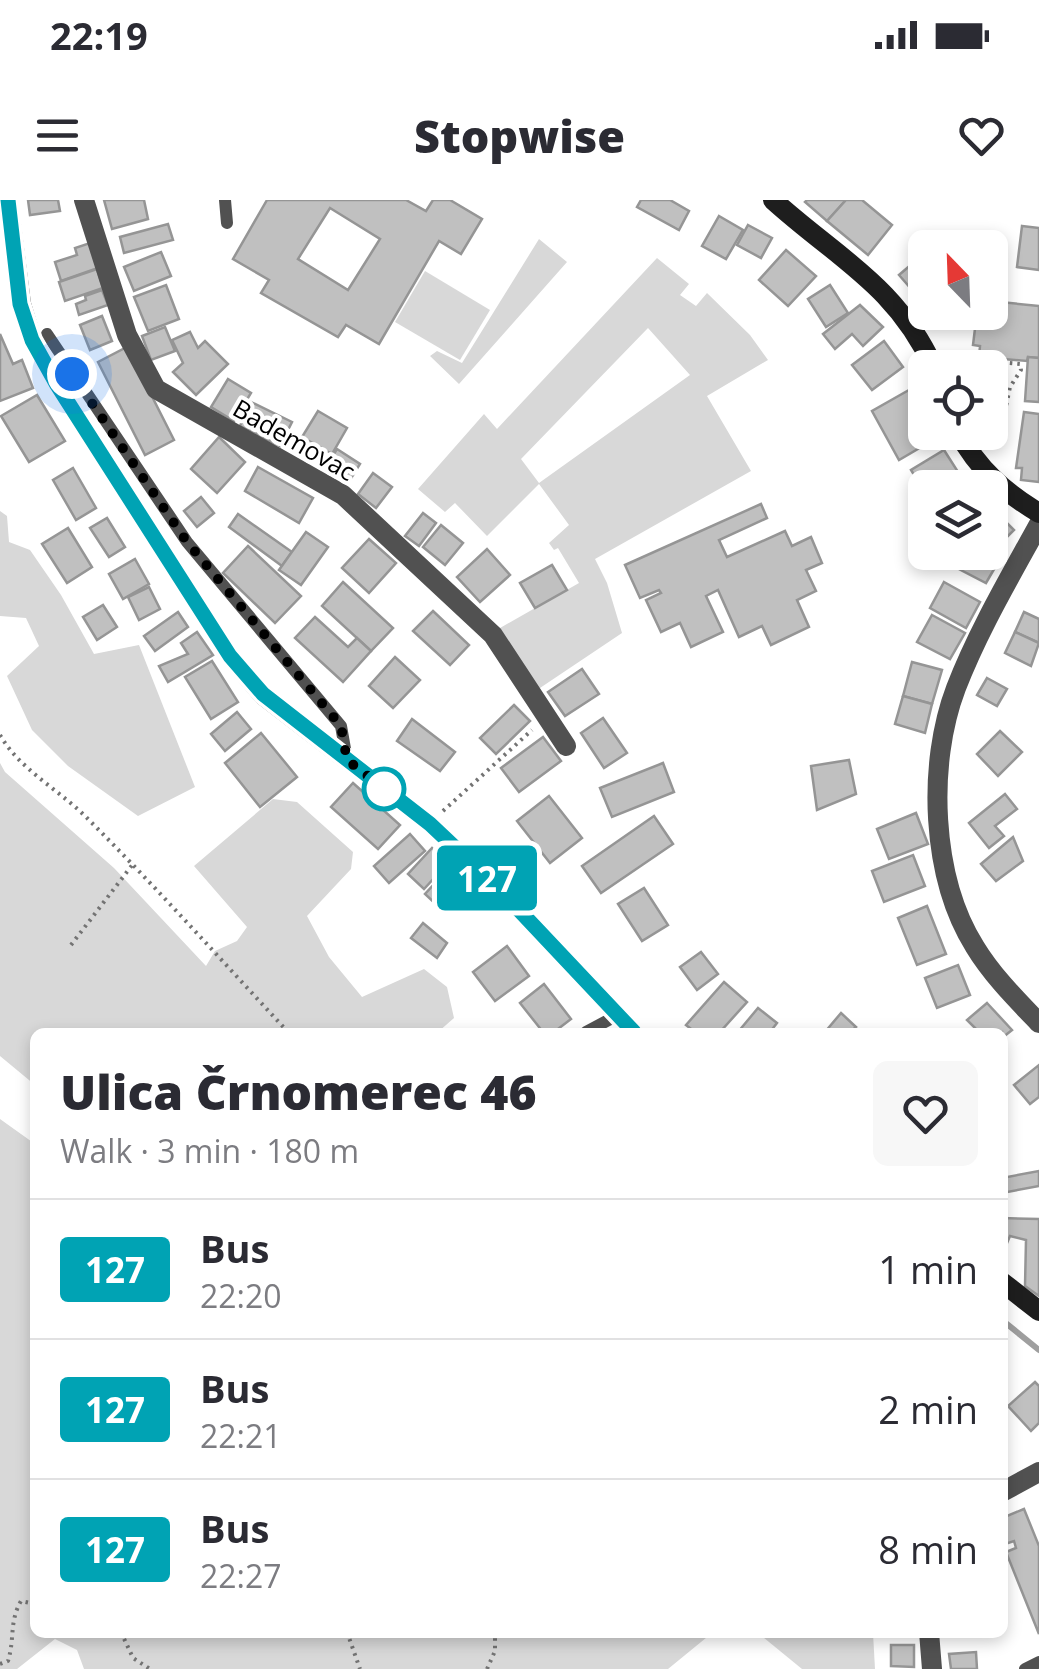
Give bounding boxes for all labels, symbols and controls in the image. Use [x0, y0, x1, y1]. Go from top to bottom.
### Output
text: 22:19 [50, 9, 148, 61]
text: Stopwise [414, 105, 625, 166]
icon: menu [30, 108, 85, 163]
icon: heart [954, 108, 1009, 163]
north arrow [908, 230, 1008, 330]
map controls [908, 230, 1008, 570]
your location [47, 349, 97, 399]
button: locate [908, 350, 1008, 450]
street label: Bademovac [227, 390, 362, 488]
button: layers [908, 470, 1008, 570]
unlabelled marker [363, 768, 405, 810]
line badge: 127 [430, 846, 544, 910]
text: 127 [457, 855, 517, 902]
text: Ulica Črnomerec 46 [60, 1059, 537, 1124]
button: heart [873, 1061, 978, 1166]
text: Walk · 3 min · 180 m [60, 1129, 359, 1172]
text: Bus [200, 1222, 269, 1274]
text: 1 min [878, 1243, 978, 1295]
text: 127 [85, 1246, 145, 1293]
text: 22:20 [200, 1274, 282, 1317]
text: Bus [200, 1362, 269, 1414]
text: 2 min [878, 1383, 978, 1435]
text: 127 [85, 1386, 145, 1433]
text: 22:21 [200, 1414, 282, 1457]
text: Bus [200, 1502, 269, 1554]
text: 8 min [878, 1523, 978, 1575]
text: 127 [85, 1526, 145, 1573]
text: 22:27 [200, 1554, 282, 1597]

